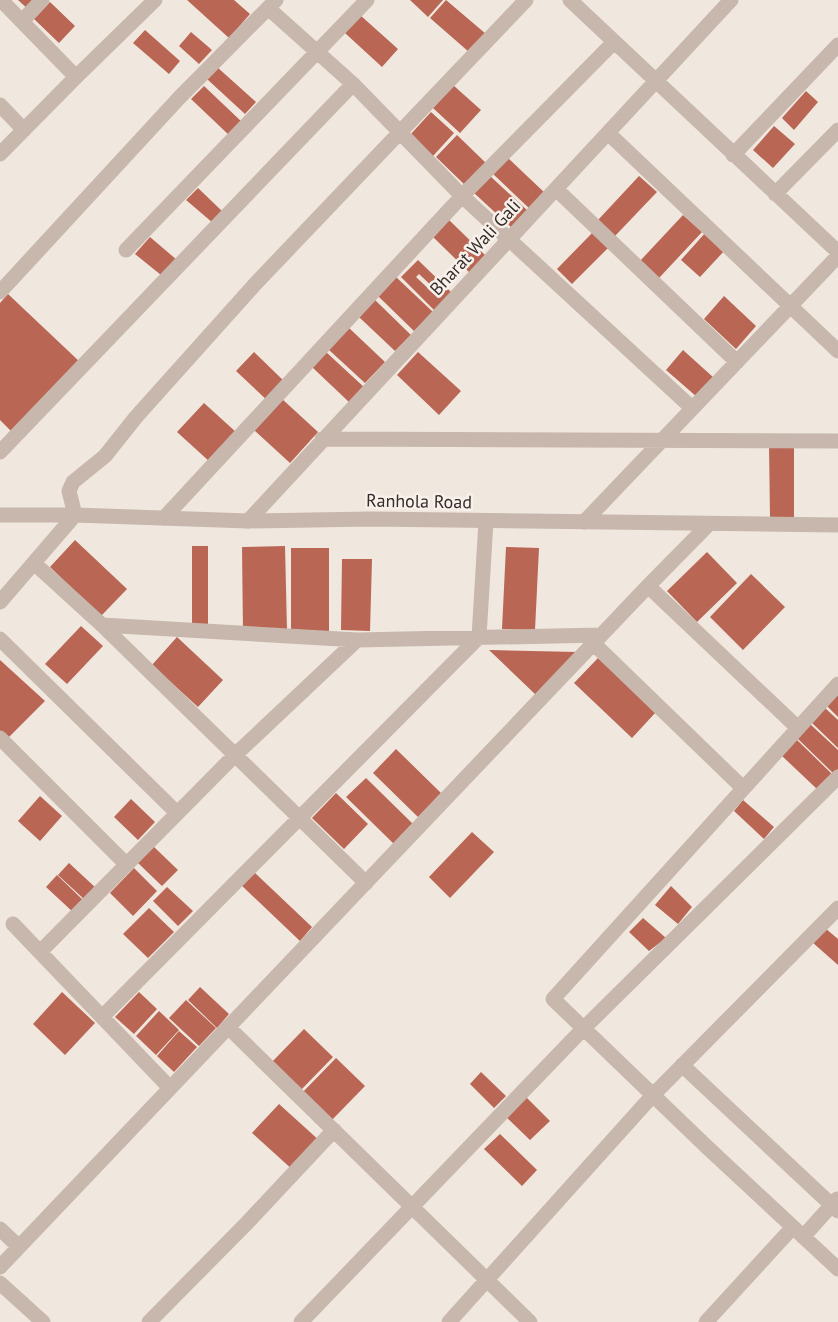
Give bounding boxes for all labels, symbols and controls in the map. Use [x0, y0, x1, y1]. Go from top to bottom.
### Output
street label: Bharat Wali Gali [425, 194, 525, 300]
street label: Ranhola Road [366, 489, 472, 513]

